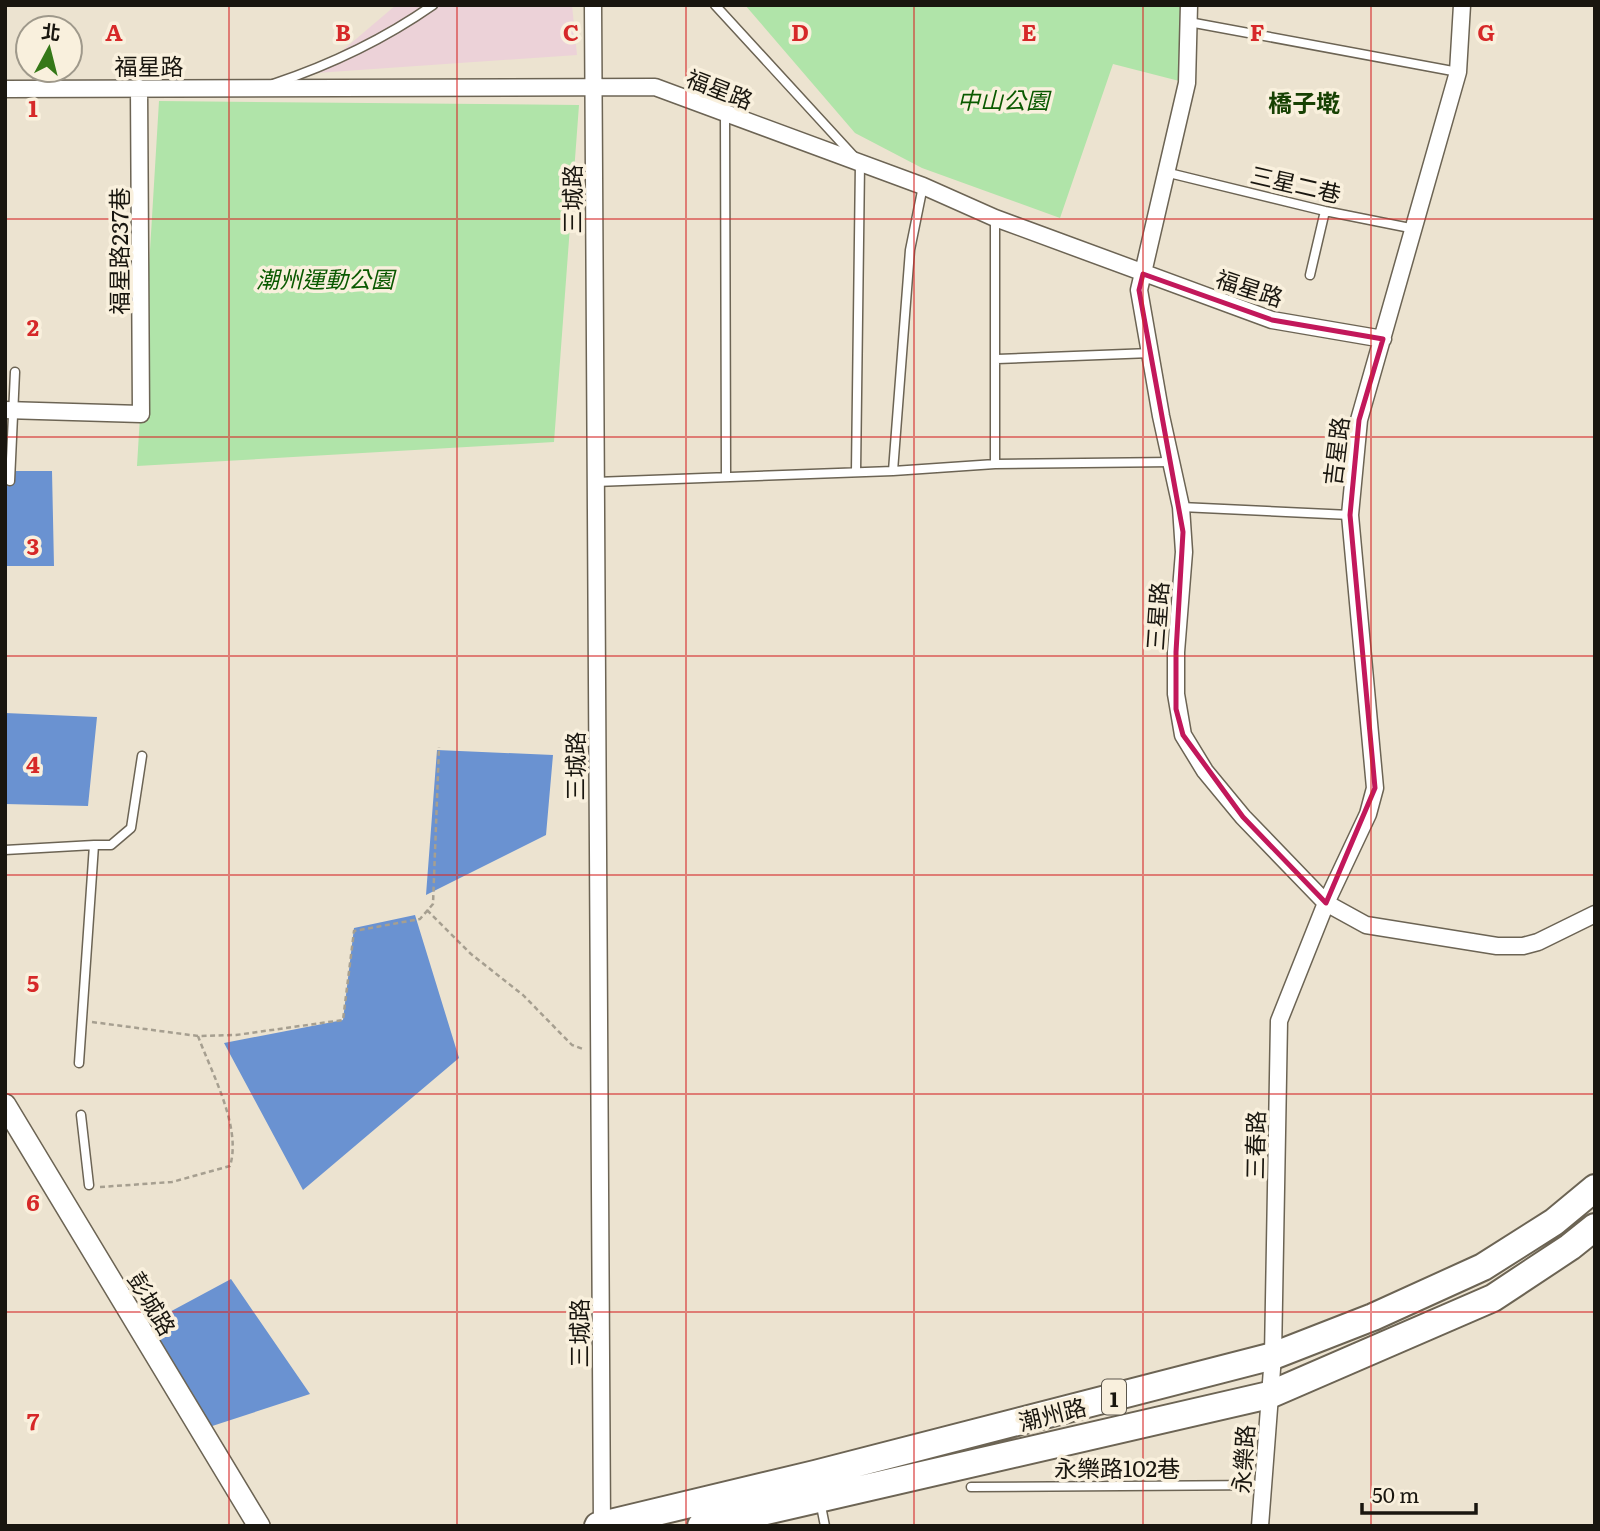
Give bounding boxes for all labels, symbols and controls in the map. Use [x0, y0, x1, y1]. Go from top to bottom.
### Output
north arrow [14, 14, 84, 84]
text: A [105, 14, 123, 48]
text: B [335, 14, 351, 48]
text: C [563, 14, 579, 48]
text: D [791, 14, 809, 48]
text: E [1021, 14, 1037, 48]
text: F [1250, 14, 1265, 48]
text: G [1477, 14, 1495, 48]
text: 北 [40, 16, 62, 46]
street label: 福星路 [115, 48, 184, 82]
street label: 福星路 [682, 60, 758, 116]
park label: 中山公園 [957, 82, 1052, 116]
district label: 橋子墘 [1268, 84, 1340, 119]
text: 1 [28, 90, 38, 124]
street label: 三星二巷 [1247, 156, 1345, 210]
street label: 三城路 [554, 165, 588, 234]
street label: 福星路237巷 [101, 187, 135, 315]
street label: 福星路 [1212, 260, 1288, 314]
park label: 潮州運動公園 [256, 261, 397, 295]
text: 2 [27, 309, 39, 343]
street label: 吉星路 [1314, 415, 1356, 487]
text: 3 [27, 528, 39, 562]
street label: 三星路 [1137, 580, 1175, 652]
street label: 三城路 [557, 732, 591, 801]
text: 4 [26, 746, 40, 780]
text: 5 [27, 965, 39, 999]
street label: 三春路 [1236, 1110, 1272, 1180]
text: 6 [26, 1184, 40, 1218]
street label: 彭城路 [121, 1265, 185, 1341]
street label: 三城路 [561, 1299, 595, 1368]
road number: 1 [1102, 1380, 1126, 1414]
street label: 潮州路 [1014, 1388, 1090, 1438]
text: 7 [27, 1403, 40, 1437]
street label: 永樂路 [1223, 1423, 1261, 1495]
street label: 永樂路102巷 [1054, 1450, 1180, 1484]
scale bar [1362, 1472, 1476, 1516]
text: 50 m [1372, 1478, 1419, 1509]

